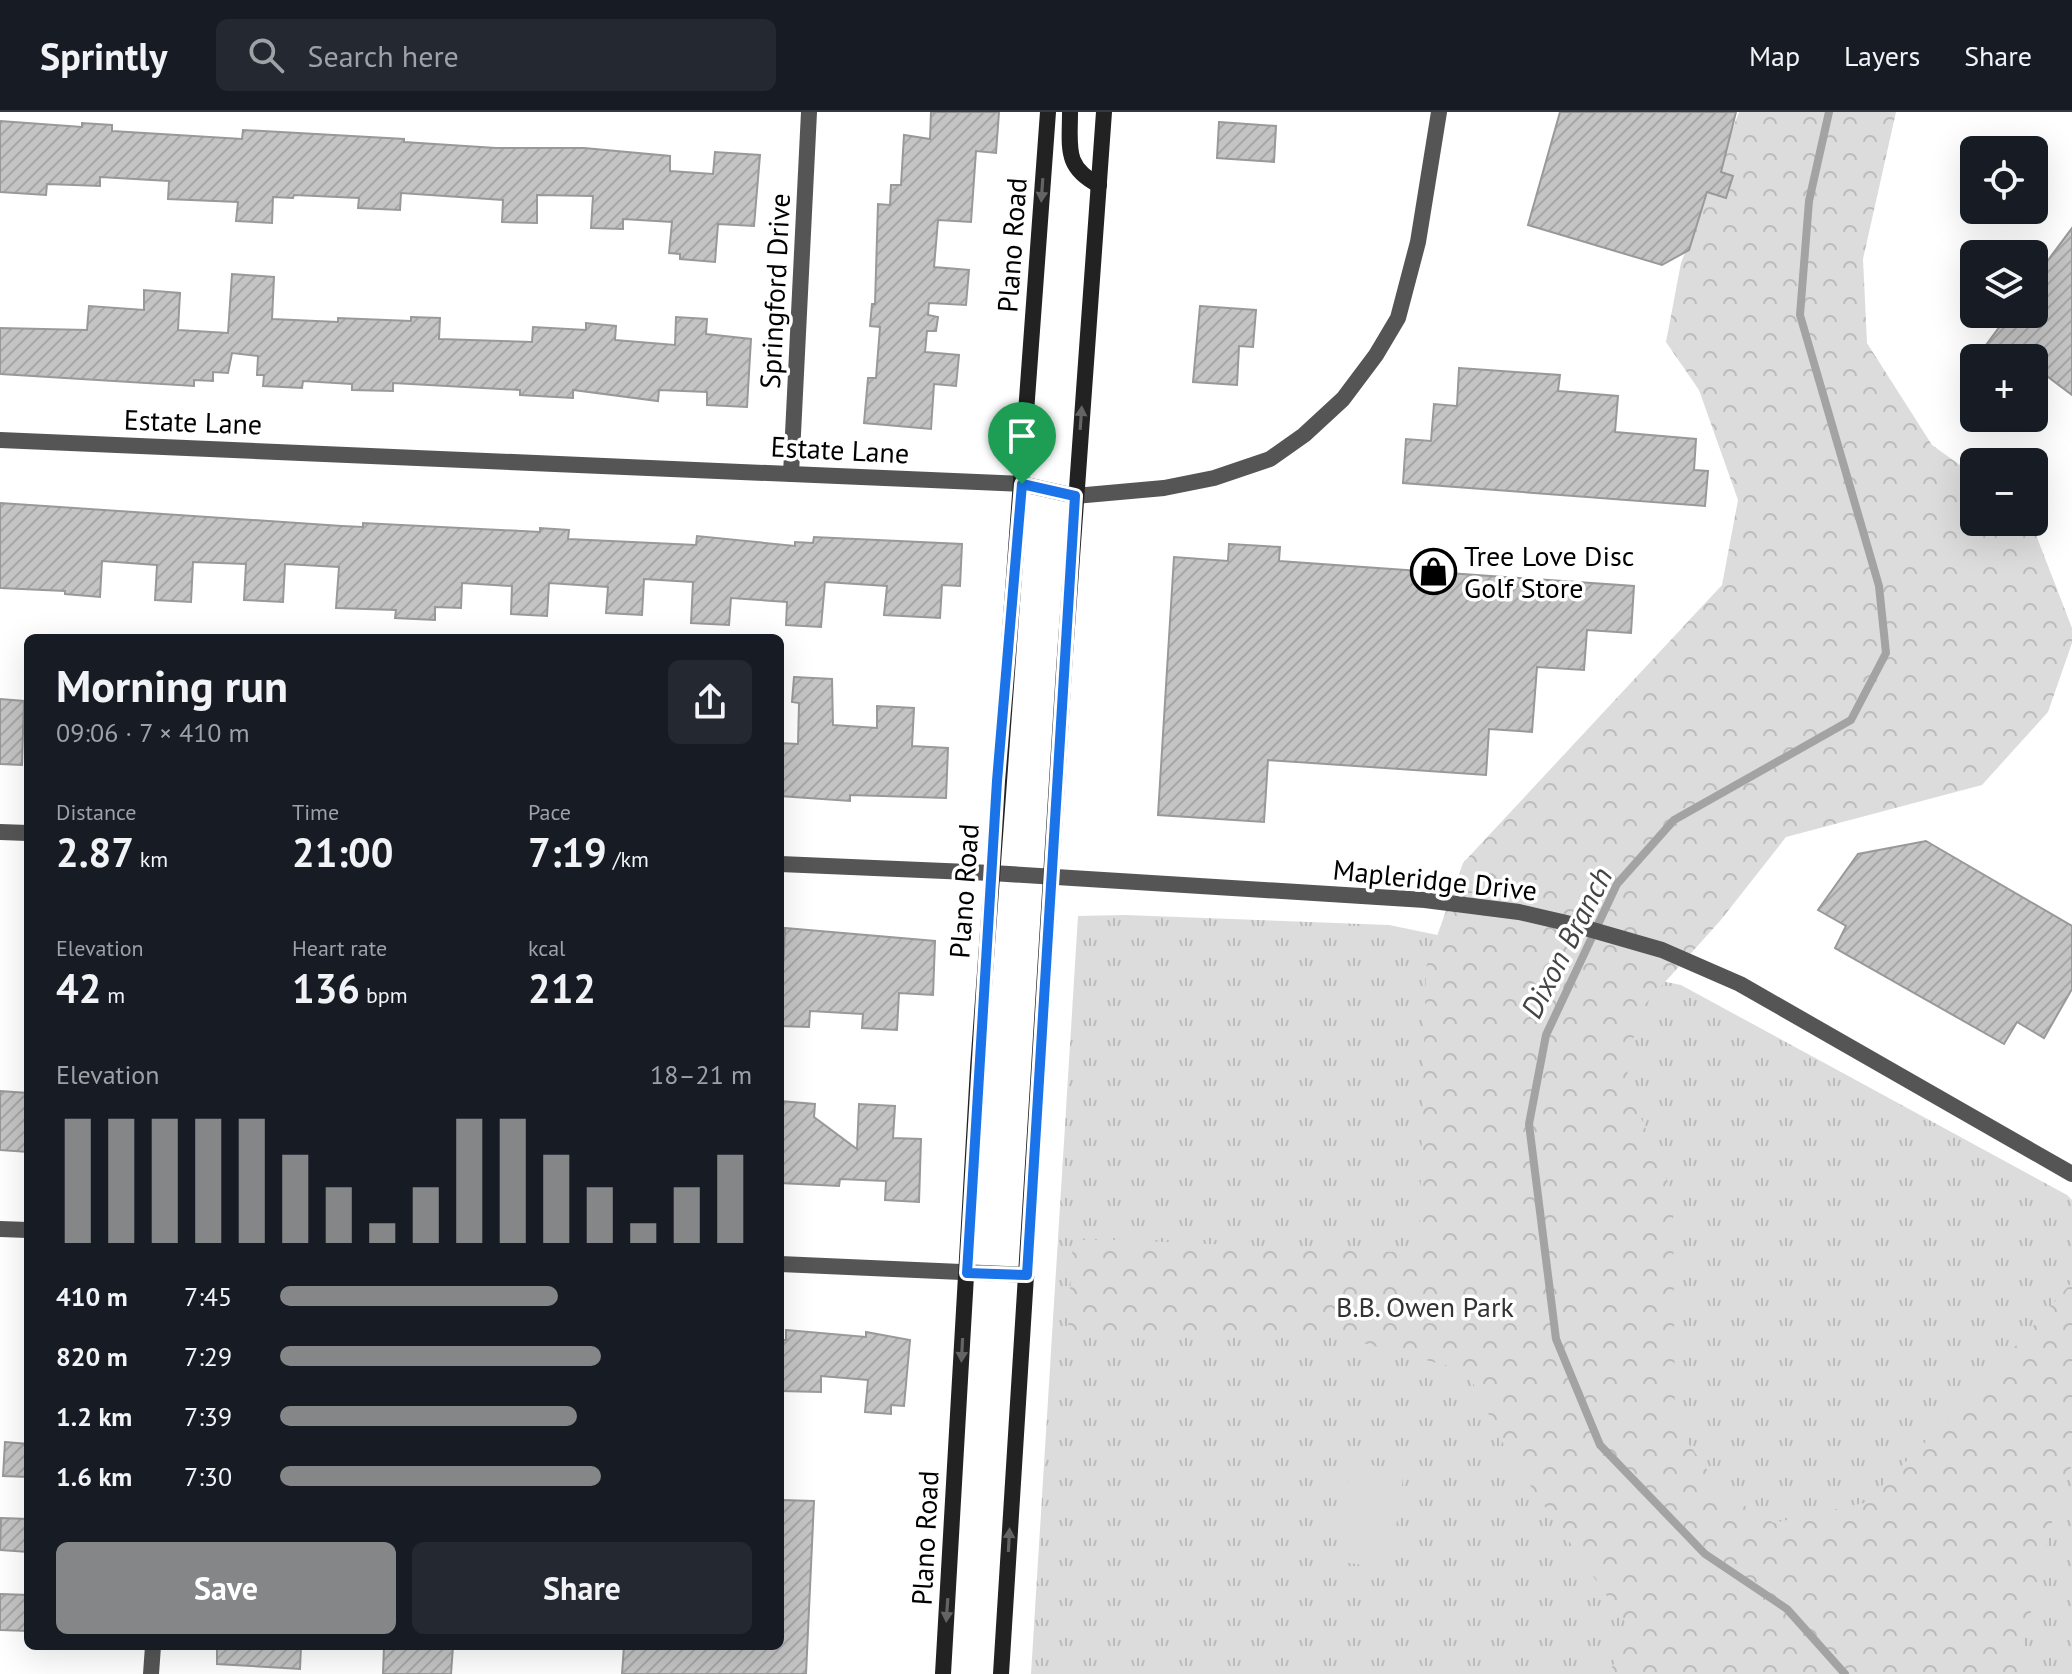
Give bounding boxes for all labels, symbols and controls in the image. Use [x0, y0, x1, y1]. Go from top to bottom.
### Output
search box [216, 19, 776, 91]
text: Sprintly [40, 31, 168, 80]
icon: search [244, 33, 288, 77]
text: Search here [308, 36, 459, 75]
text: Map [1749, 37, 1800, 74]
text: Layers [1844, 37, 1920, 74]
text: Share [1964, 37, 2032, 74]
map controls [1960, 136, 2048, 536]
button: locate [1960, 136, 2048, 224]
street label: Plano Road [988, 176, 1035, 313]
one-way arrow [1035, 178, 1048, 203]
street label: Springford Drive [751, 192, 798, 390]
button: layers [1960, 240, 2048, 328]
button: + [1960, 344, 2048, 432]
street label: Estate Lane [123, 401, 263, 442]
pin [988, 402, 1056, 484]
one-way arrow [1075, 405, 1088, 430]
icon: arrive [1000, 414, 1044, 458]
street label: Estate Lane [770, 427, 910, 472]
button: − [1960, 448, 2048, 536]
place label: Tree Love Disc Golf Store [1464, 537, 1634, 606]
shop icon: Tree Love Disc Golf Store [1409, 548, 1457, 596]
text: Morning run [56, 657, 288, 714]
button: share [668, 660, 752, 744]
text: 09:06 · 7 × 410 m [56, 716, 250, 749]
text: Distance [56, 798, 137, 826]
text: Time [292, 798, 339, 826]
text: Pace [528, 798, 571, 826]
street label: Plano Road [940, 822, 987, 959]
text: 2.87 [56, 826, 134, 878]
text: 21:00 [292, 826, 393, 878]
text: 7:19 [528, 826, 607, 878]
text: km [134, 845, 168, 873]
text: /km [607, 845, 649, 873]
street label: Mapleridge Drive [1331, 850, 1539, 909]
water label: Dixon Branch [1511, 860, 1620, 1024]
text: Elevation [56, 934, 144, 962]
text: Heart rate [292, 934, 387, 962]
text: kcal [528, 934, 566, 962]
text: 42 [56, 962, 101, 1014]
text: 136 [292, 962, 360, 1014]
text: 212 [528, 962, 596, 1014]
text: m [101, 981, 125, 1009]
text: bpm [360, 981, 408, 1009]
text: Elevation [56, 1058, 160, 1091]
text: 18–21 m [650, 1058, 752, 1091]
text: 410 m [56, 1280, 128, 1313]
text: 7:45 [184, 1280, 232, 1313]
park label: B.B. Owen Park [1336, 1288, 1515, 1325]
one-way arrow [955, 1338, 968, 1363]
text: 820 m [56, 1340, 128, 1373]
text: 7:29 [184, 1340, 232, 1373]
text: 1.2 km [56, 1400, 132, 1433]
text: 7:39 [184, 1400, 232, 1433]
text: 1.6 km [56, 1460, 132, 1493]
text: 7:30 [184, 1460, 232, 1493]
street label: Plano Road [902, 1470, 947, 1606]
one-way arrow [1003, 1527, 1016, 1552]
button: Save [56, 1542, 396, 1634]
button: Share [412, 1542, 752, 1634]
one-way arrow [941, 1598, 954, 1623]

